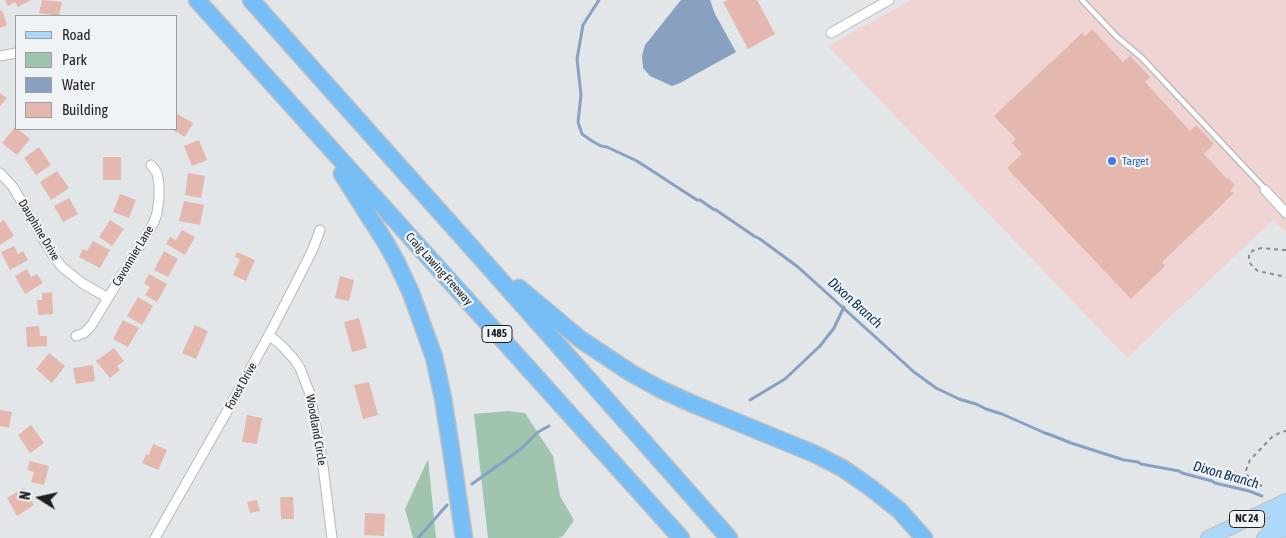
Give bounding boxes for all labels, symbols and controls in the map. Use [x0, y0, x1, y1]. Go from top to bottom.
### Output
legend [15, 15, 178, 130]
text: Road [62, 26, 91, 43]
text: Park [62, 51, 87, 68]
text: Water [62, 76, 95, 93]
text: Building [62, 101, 108, 118]
place label: Target [1122, 154, 1149, 168]
marker: Target [1106, 155, 1118, 167]
street label: Dauphine Drive [15, 197, 63, 263]
street label: Cavonnier Lane [109, 223, 157, 289]
street label: Craig Lawing Freeway [403, 230, 475, 308]
water label: Dixon Branch [824, 274, 886, 332]
road number: I 485 [482, 326, 512, 342]
street label: Forest Drive [222, 360, 260, 412]
street label: Woodland Circle [303, 393, 329, 467]
water label: Dixon Branch [1191, 458, 1261, 492]
north arrow [15, 473, 65, 523]
text: N [17, 490, 34, 501]
road number: NC 24 [1230, 510, 1264, 528]

